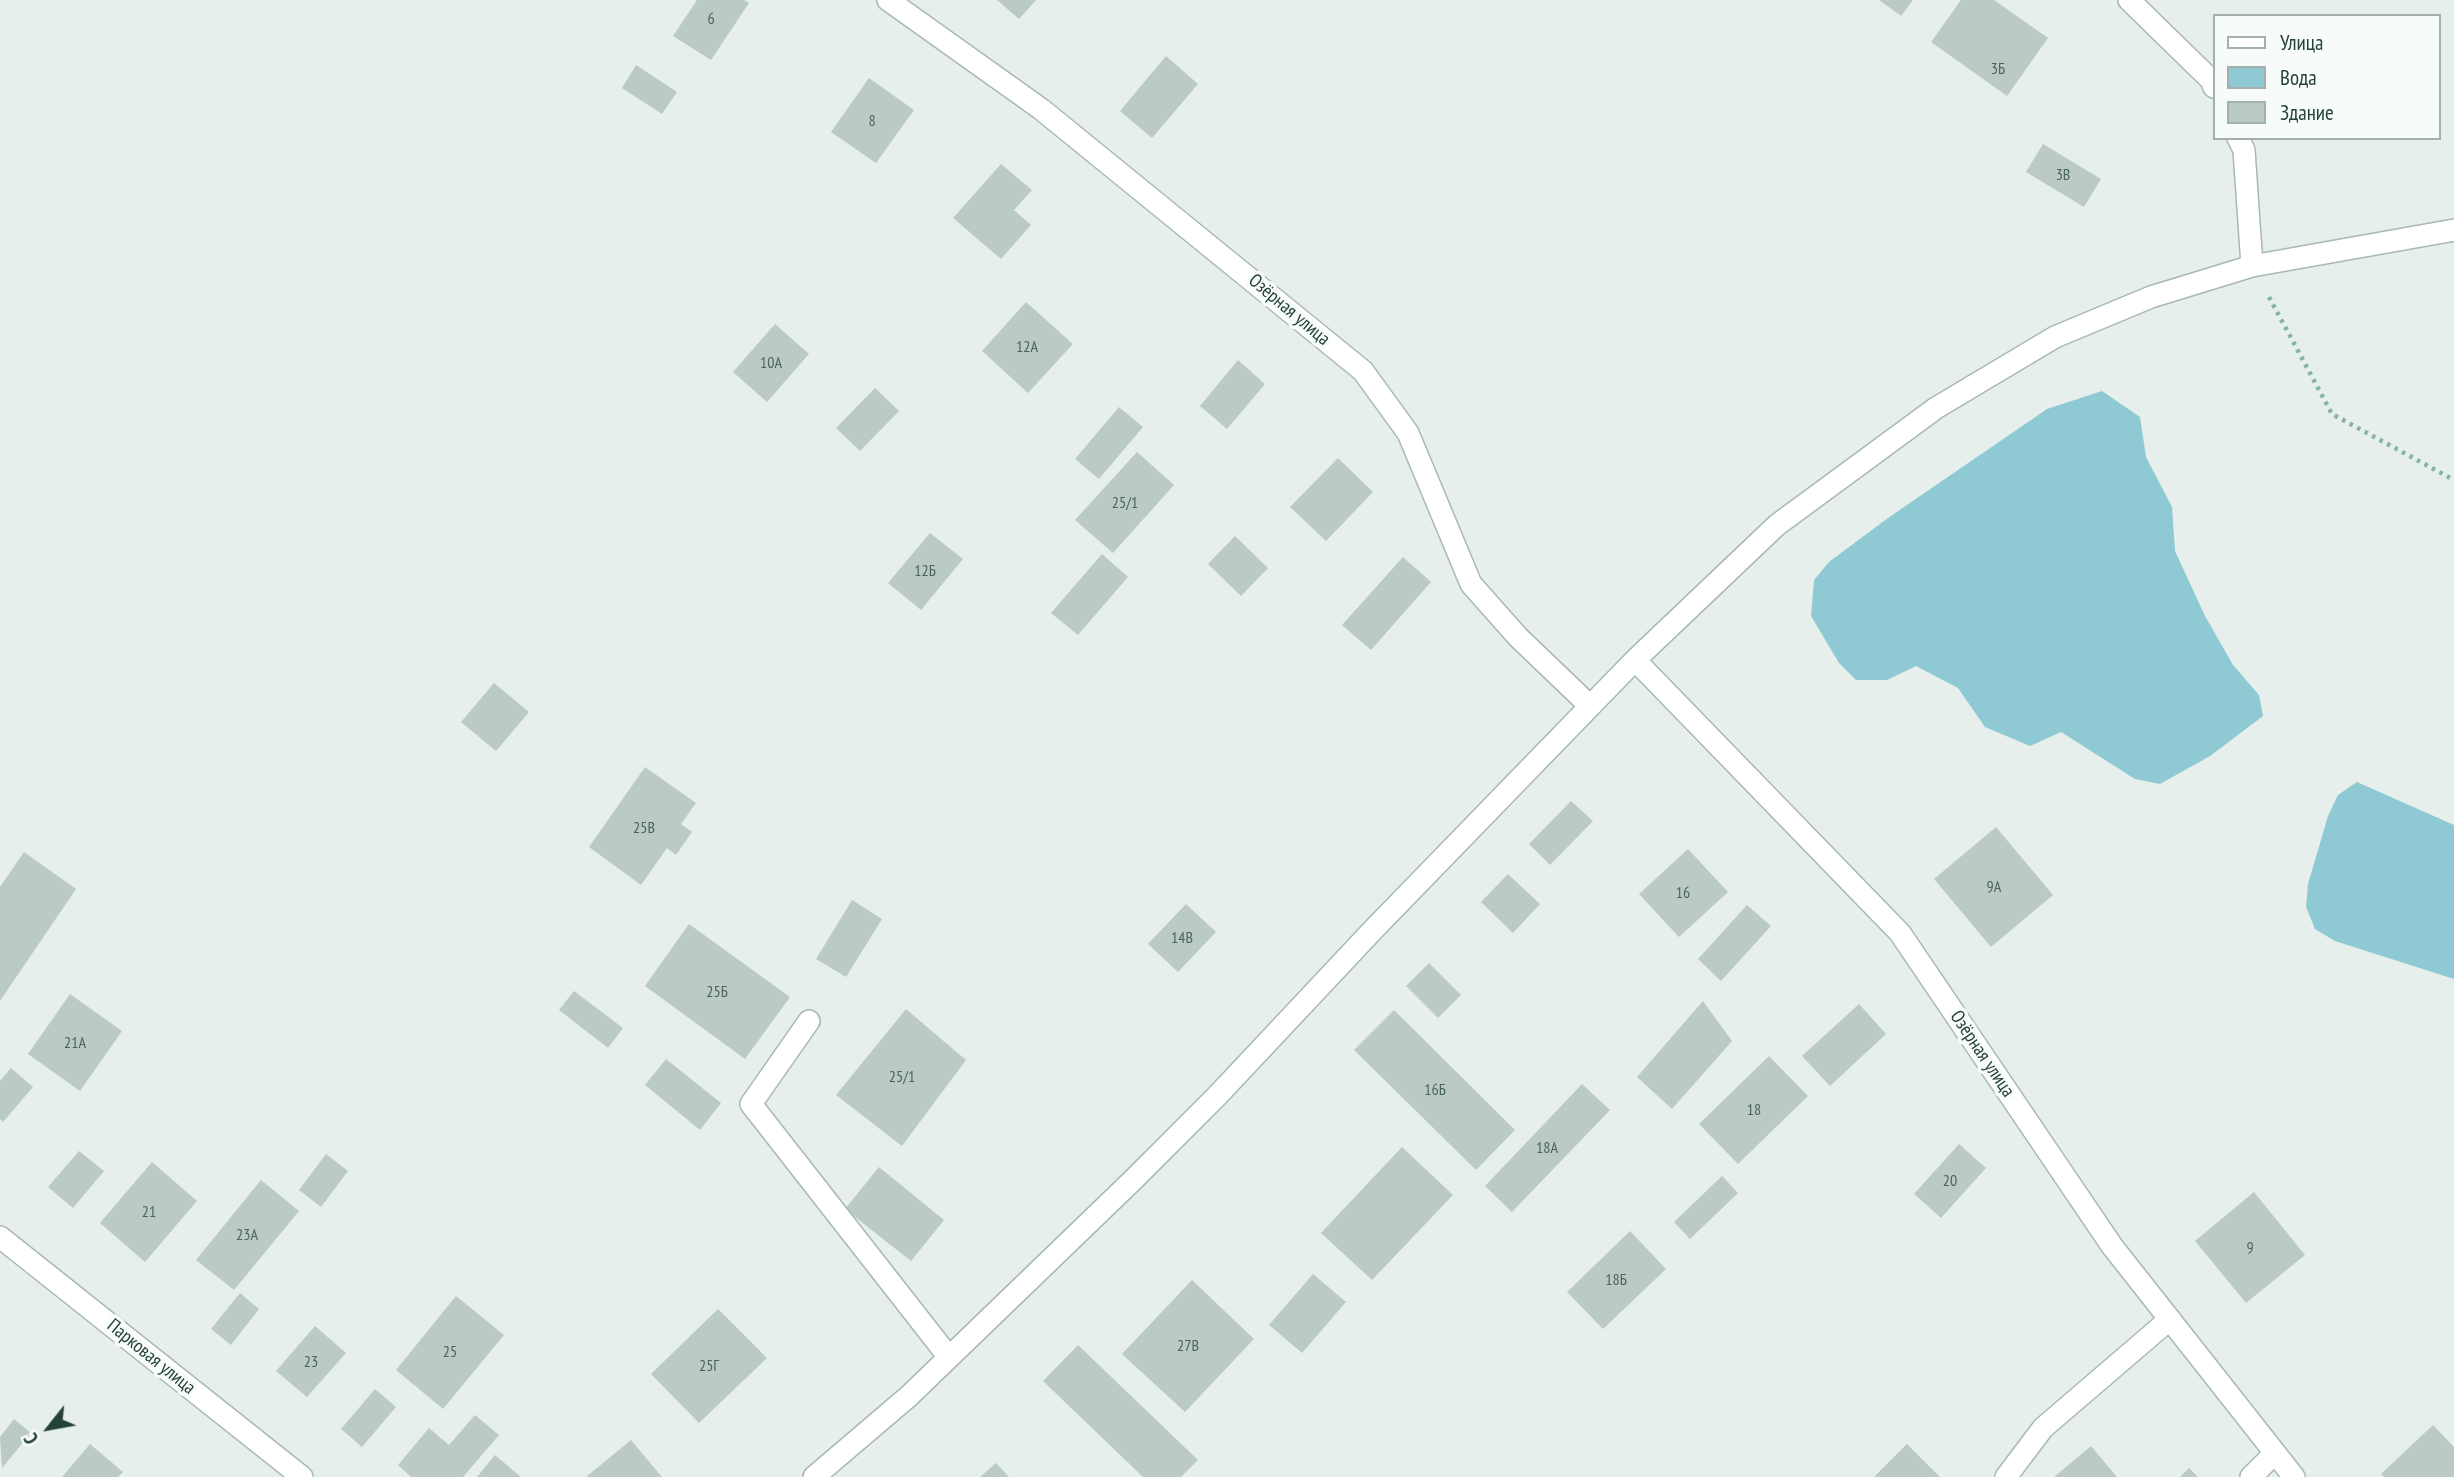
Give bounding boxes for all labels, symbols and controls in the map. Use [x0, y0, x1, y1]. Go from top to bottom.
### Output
house number: 6 [707, 9, 715, 29]
legend [2212, 14, 2440, 140]
text: Улица [2280, 29, 2323, 56]
house number: 3Б [1991, 59, 2005, 79]
text: Вода [2280, 64, 2317, 91]
text: Здание [2280, 99, 2334, 126]
house number: 8 [868, 111, 876, 131]
house number: 3В [2056, 165, 2070, 185]
street label: Озёрная улица [1244, 269, 1334, 351]
house number: 12А [1016, 337, 1038, 357]
house number: 10А [760, 353, 782, 373]
house number: 25/1 [1112, 493, 1138, 513]
house number: 12Б [914, 561, 936, 581]
house number: 25В [633, 818, 655, 838]
house number: 9А [1987, 877, 2001, 897]
house number: 16 [1676, 883, 1690, 903]
house number: 14В [1171, 928, 1193, 948]
house number: 25Б [706, 982, 728, 1002]
street label: Озёрная улица [1945, 1006, 2019, 1102]
house number: 21А [64, 1033, 86, 1053]
house number: 25/1 [889, 1067, 915, 1087]
house number: 16Б [1424, 1080, 1446, 1100]
house number: 18 [1747, 1100, 1761, 1120]
house number: 18А [1536, 1138, 1558, 1158]
house number: 20 [1943, 1171, 1957, 1191]
house number: 21 [142, 1202, 156, 1222]
house number: 23А [236, 1225, 258, 1245]
house number: 9 [2246, 1238, 2254, 1258]
house number: 18Б [1605, 1270, 1627, 1290]
street label: Парковая улица [102, 1315, 200, 1399]
house number: 27В [1177, 1336, 1199, 1356]
house number: 25 [443, 1342, 457, 1362]
house number: 23 [304, 1352, 318, 1372]
house number: 25Г [699, 1356, 719, 1376]
north arrow [14, 1393, 84, 1463]
text: С [18, 1429, 44, 1449]

